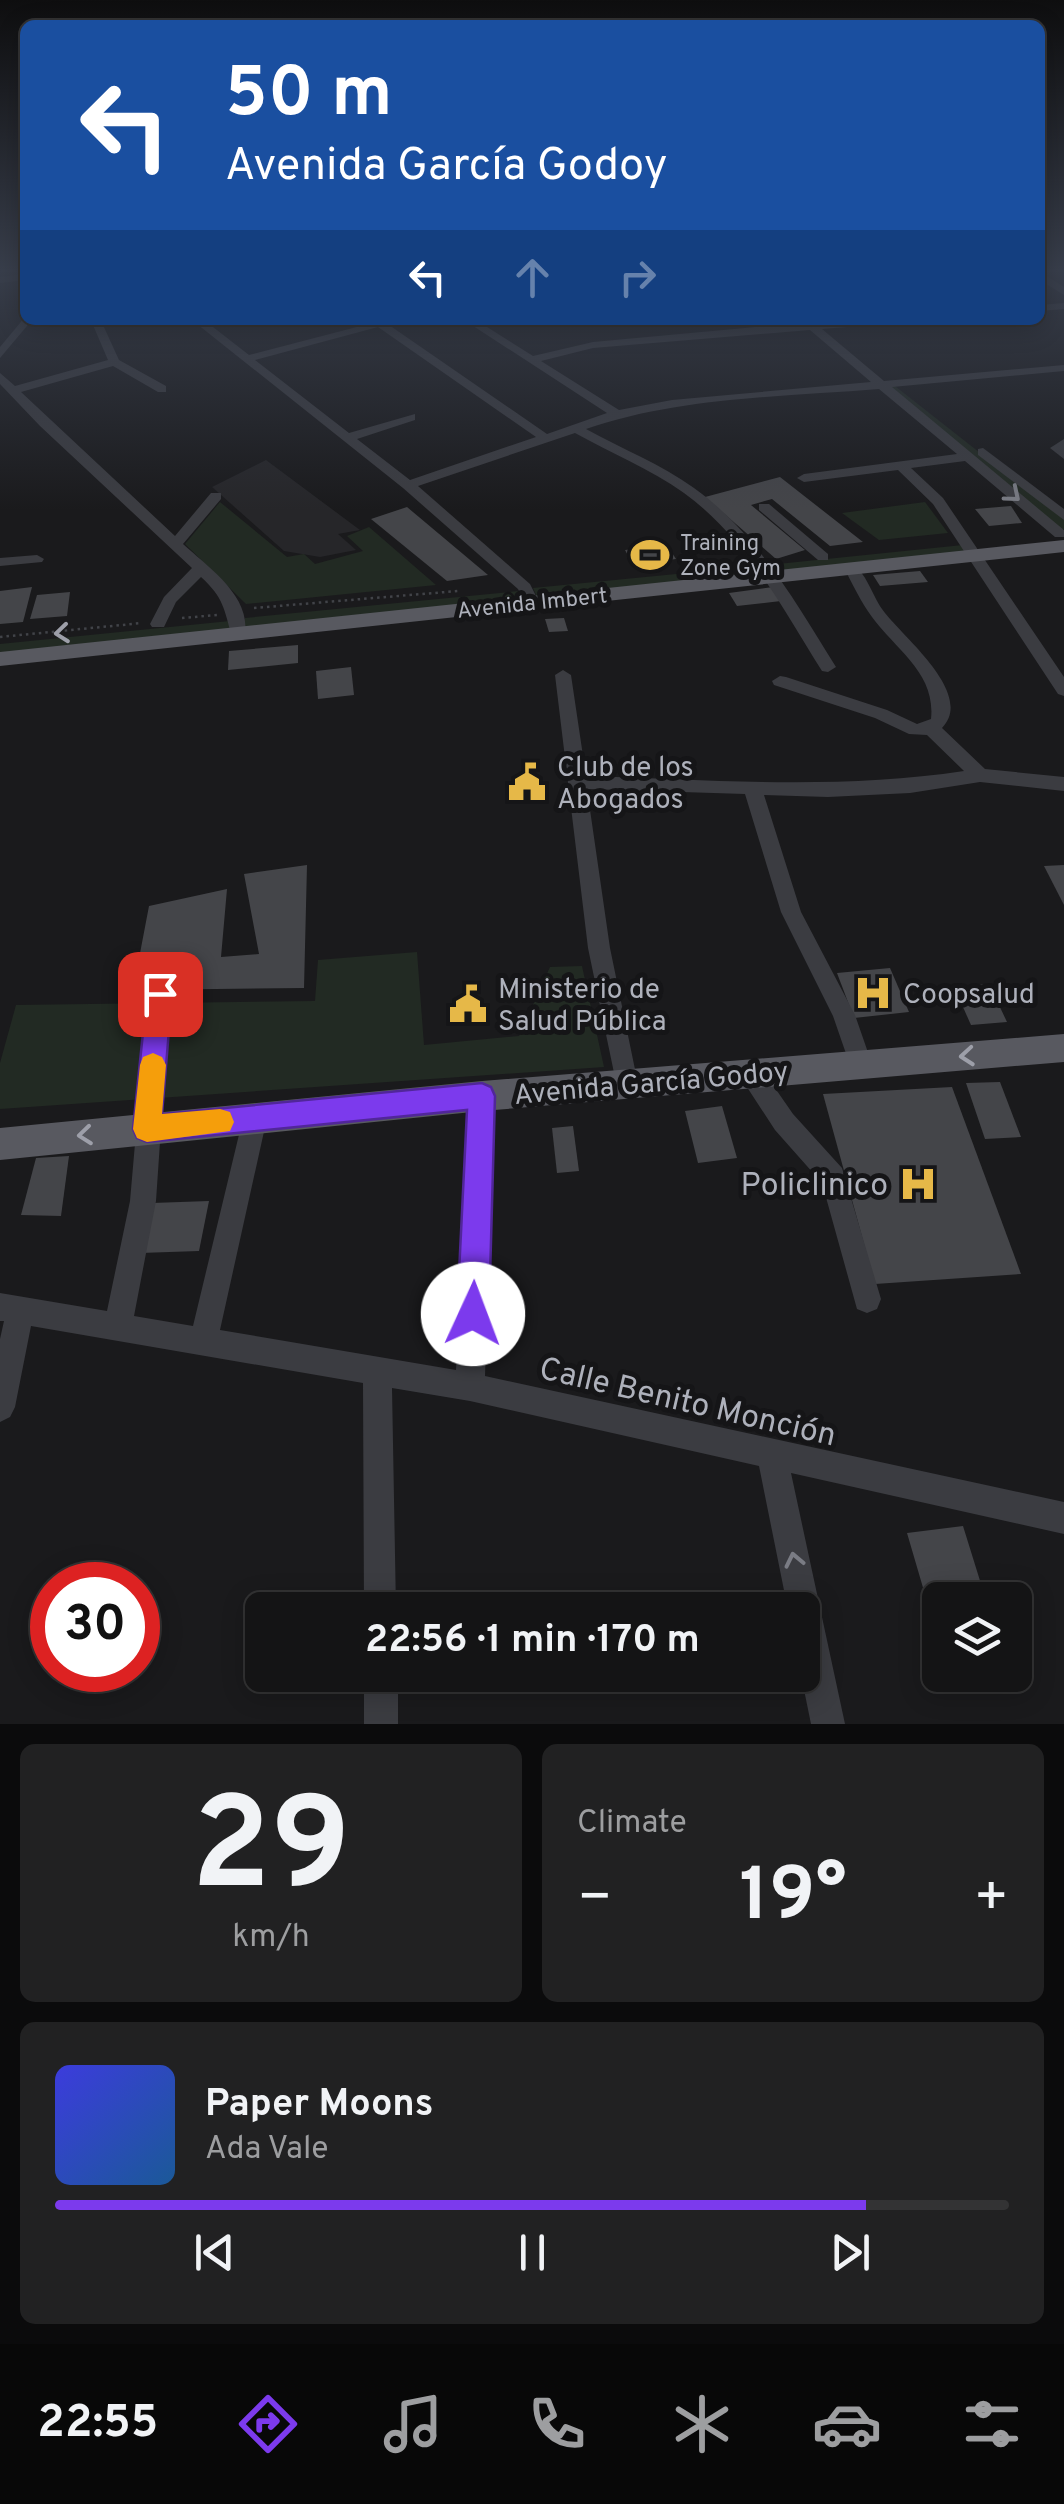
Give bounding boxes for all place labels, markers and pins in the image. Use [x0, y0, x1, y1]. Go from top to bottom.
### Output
place label: Training Zone Gym [680, 531, 781, 583]
sports icon: Training Zone Gym [629, 534, 671, 576]
place label: Club de los Abogados [557, 751, 694, 819]
public building icon: Club de los Abogados [506, 761, 548, 803]
pin [118, 952, 203, 1037]
hospital icon: Coopsalud [852, 972, 894, 1014]
place label: Ministerio de Salud Pública [498, 973, 666, 1041]
place label: Coopsalud [903, 978, 1035, 1014]
public building icon: Ministerio de Salud Pública [447, 983, 489, 1025]
hospital icon: Policlinico [897, 1163, 939, 1205]
place label: Policlinico [741, 1167, 888, 1207]

